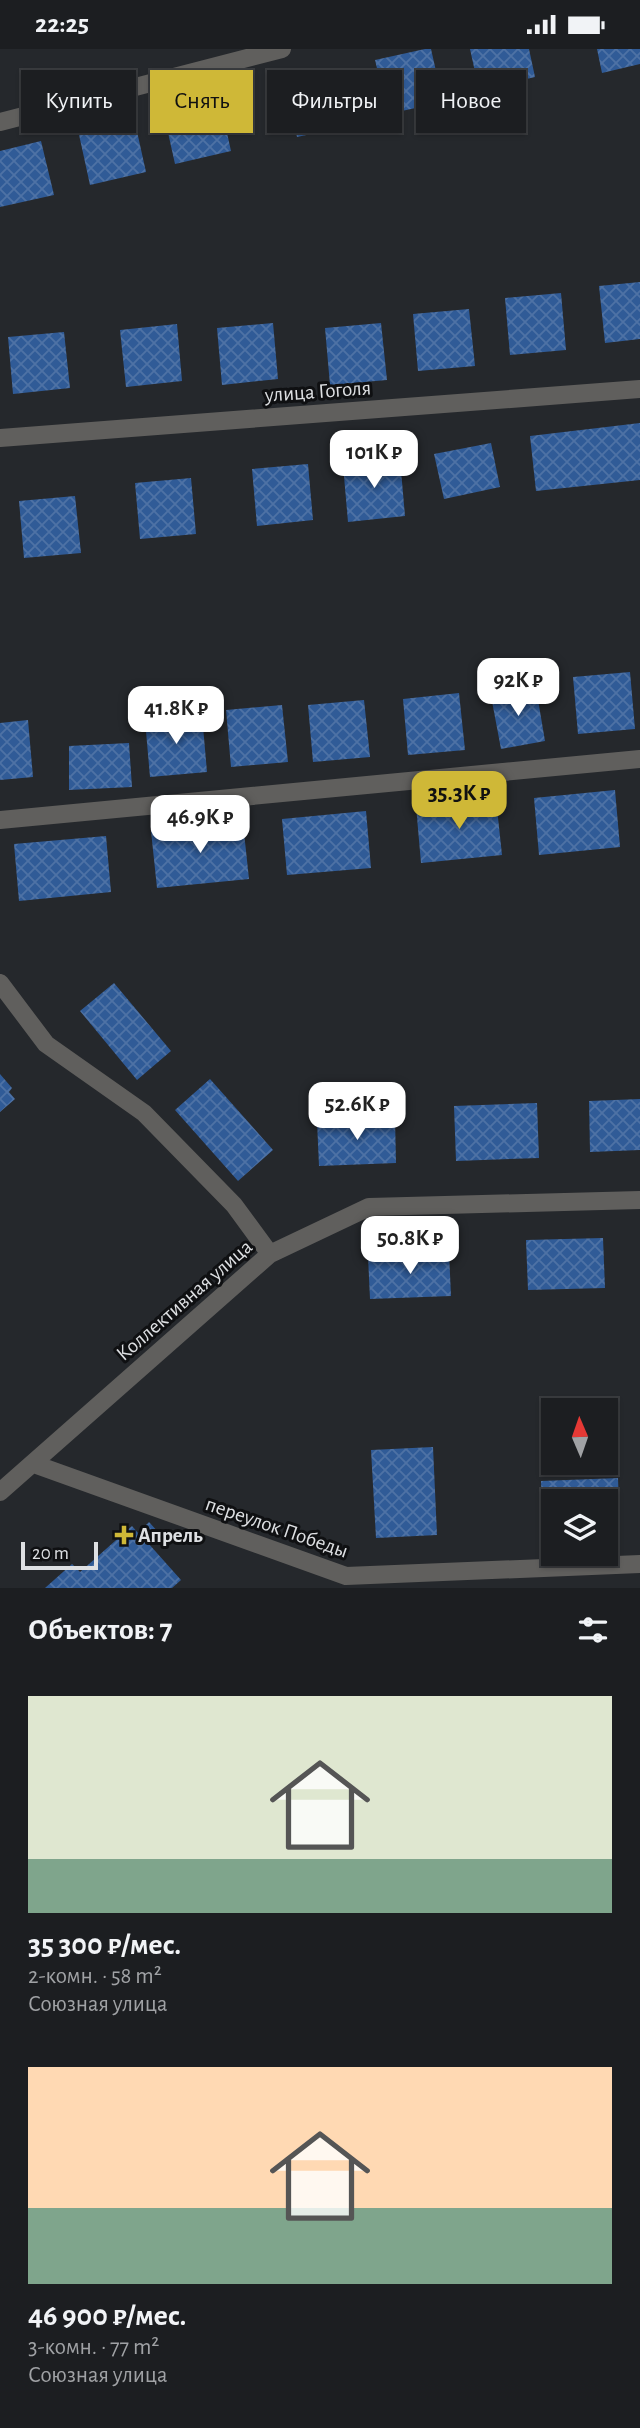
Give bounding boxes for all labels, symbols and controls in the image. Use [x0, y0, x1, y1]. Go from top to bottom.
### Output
text: 22:25 [35, 11, 89, 37]
chip: Купить [21, 70, 136, 133]
chip: Снять [150, 70, 253, 133]
chip: Фильтры [267, 70, 402, 133]
chip: Новое [416, 70, 526, 133]
street label: улица Гоголя [263, 377, 372, 406]
pin: 101K ₽ [317, 431, 431, 490]
text: 101K ₽ [346, 441, 402, 464]
pin: 92K ₽ [469, 659, 567, 718]
text: 92K ₽ [493, 669, 543, 692]
pin: 41.8K ₽ [111, 687, 241, 746]
text: 41.8K ₽ [144, 697, 208, 720]
pin: 35.3K ₽ [394, 771, 524, 831]
text: 35.3K ₽ [428, 782, 490, 805]
pin: 46.9K ₽ [135, 795, 265, 855]
text: 46.9K ₽ [167, 806, 233, 829]
pin: 52.6K ₽ [292, 1083, 422, 1142]
text: 52.6K ₽ [325, 1093, 389, 1116]
pin: 50.8K ₽ [345, 1217, 475, 1276]
text: 50.8K ₽ [377, 1227, 443, 1250]
street label: Коллективная улица [112, 1236, 257, 1365]
north arrow [541, 1398, 618, 1475]
map controls [541, 1398, 618, 1566]
button: layers [541, 1489, 618, 1566]
street label: переулок Победы [203, 1493, 351, 1562]
place label: Апрель [138, 1525, 203, 1546]
marker: Апрель [116, 1527, 132, 1543]
scale bar [21, 1539, 98, 1571]
text: 20 m [32, 1544, 69, 1563]
icon: filters [574, 1611, 612, 1649]
text: Объектов: 7 [28, 1615, 172, 1645]
icon: home [257, 1742, 383, 1868]
text: 35 300 ₽/мес. [28, 1930, 181, 1960]
text: 2-комн. · 58 m² [28, 1965, 162, 1988]
text: Союзная улица [28, 1993, 168, 2016]
icon: home [257, 2113, 383, 2239]
text: 46 900 ₽/мес. [28, 2301, 186, 2331]
text: 3-комн. · 77 m² [28, 2336, 159, 2359]
text: Союзная улица [28, 2364, 168, 2387]

